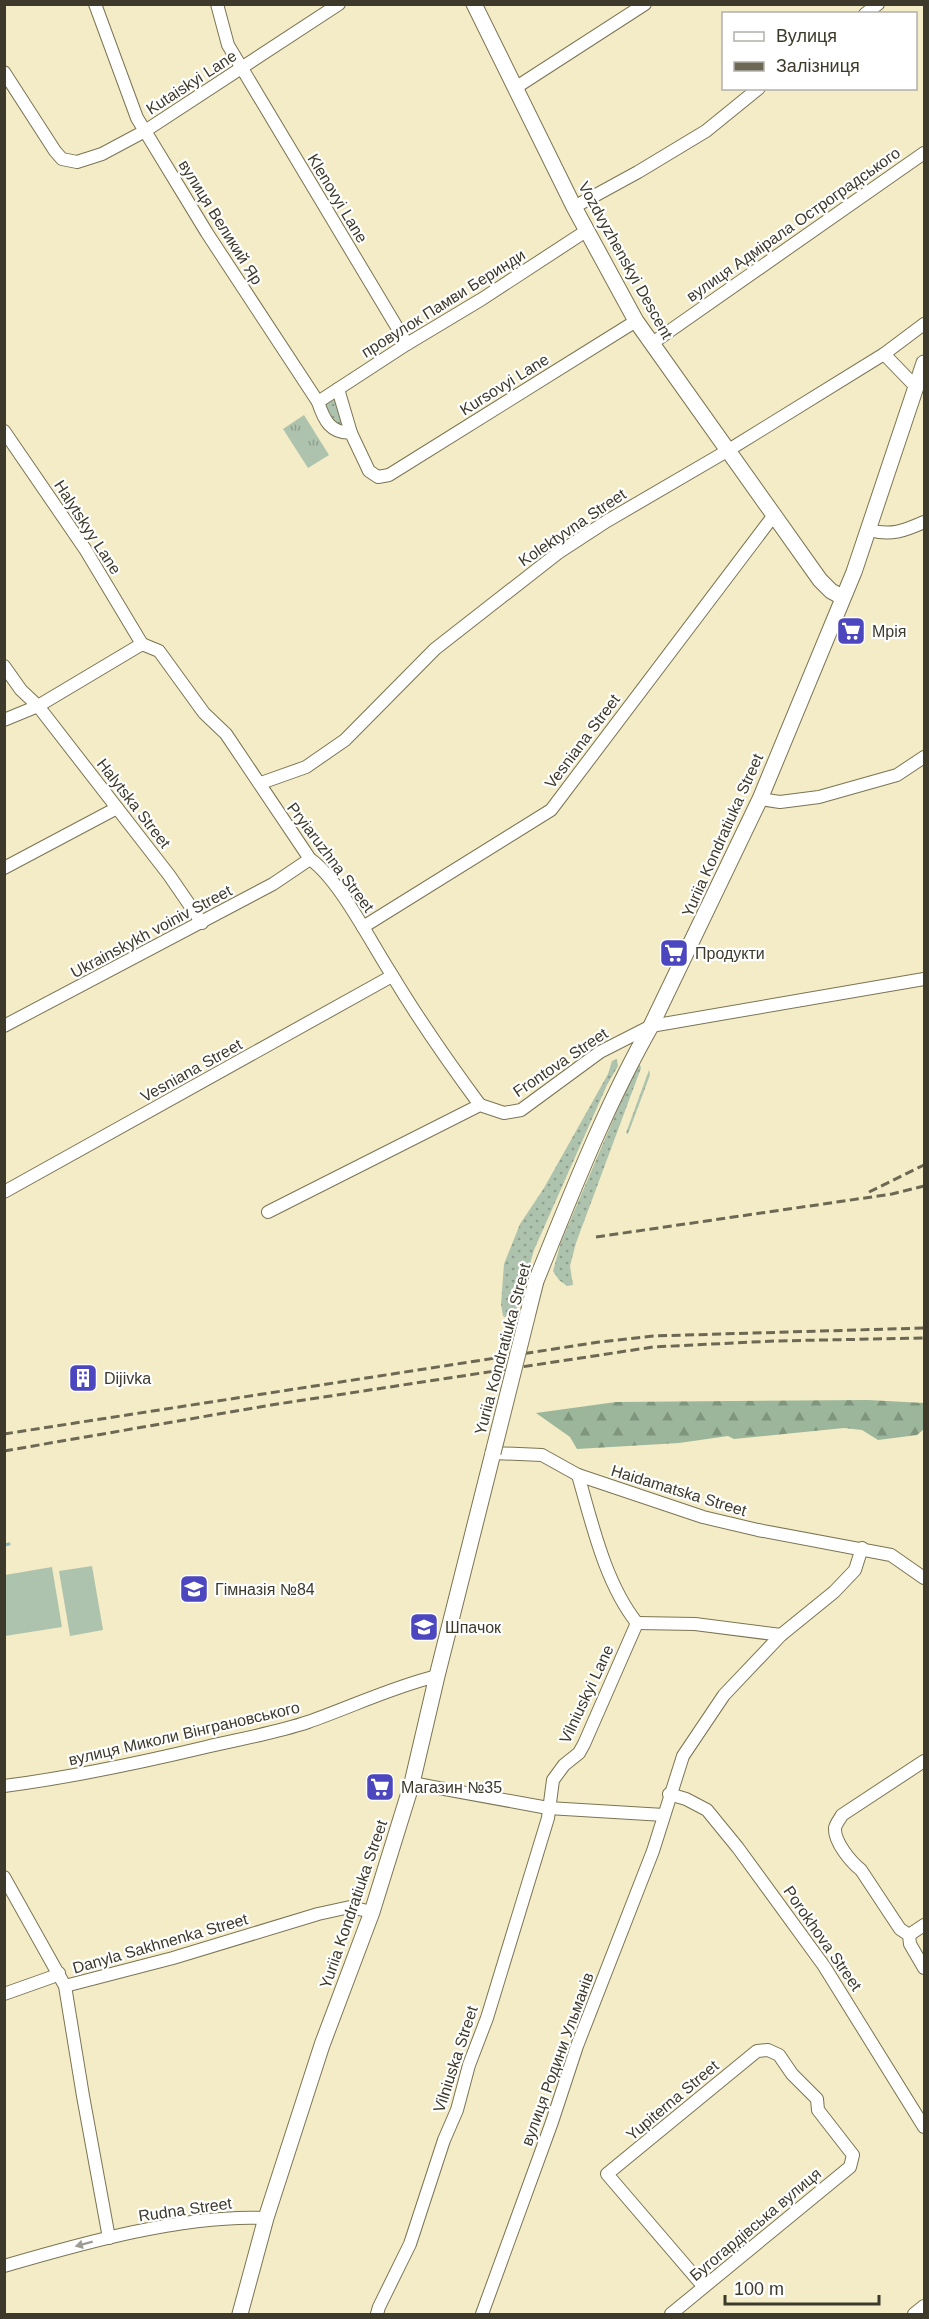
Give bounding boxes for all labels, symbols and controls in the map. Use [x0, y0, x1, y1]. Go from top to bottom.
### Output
legend [722, 12, 917, 90]
text: Вулиця [776, 26, 837, 46]
street label: Kutaiskyi Lane [143, 47, 240, 118]
text: Залізниця [776, 56, 860, 76]
street label: вулиця Адмірала Остроградського [683, 144, 903, 305]
street label: Klenovyi Lane [304, 151, 371, 246]
street label: вулиця Великий Яр [175, 157, 266, 288]
street label: Vozdvyzhenskyi Descent [575, 179, 676, 342]
street label: провулок Памви Беринди [358, 246, 528, 361]
street label: Kursovyi Lane [457, 350, 552, 418]
street label: Halytskyy Lane [51, 477, 124, 577]
street label: Kolektyvna Street [516, 485, 629, 570]
supermarket icon: Мрія [835, 615, 867, 647]
place label: Мрія [872, 623, 906, 640]
street label: Vesniana Street [542, 691, 624, 792]
street label: Yuriia Kondratiuka Street [679, 750, 766, 920]
street label: Halytska Street [94, 755, 174, 852]
street label: Pryiaruzhna Street [284, 799, 378, 916]
street label: Ukrainskykh voiniv Street [68, 882, 235, 981]
supermarket icon: Продукти [658, 937, 690, 969]
place label: Продукти [695, 945, 765, 962]
street label: Frontova Street [510, 1024, 611, 1100]
street label: Vesniana Street [138, 1035, 245, 1105]
street label: Yuriia Kondratiuka Street [471, 1261, 534, 1437]
building icon: Dijivka [67, 1362, 99, 1394]
place label: Dijivka [104, 1370, 151, 1387]
street label: Haidamatska Street [609, 1462, 749, 1519]
school or university icon: Гімназія №84 [178, 1573, 210, 1605]
place label: Гімназія №84 [215, 1581, 315, 1598]
school or university icon: Шпачок [408, 1611, 440, 1643]
place label: Шпачок [445, 1619, 502, 1636]
street label: Vilniuskyi Lane [556, 1642, 617, 1746]
street label: вулиця Миколи Вінграновського [67, 1699, 301, 1768]
supermarket icon: Магазин №35 [364, 1771, 396, 1803]
place label: Магазин №35 [401, 1779, 502, 1796]
street label: Yuriia Kondratiuka Street [317, 1817, 391, 1991]
street label: Porokhova Street [780, 1883, 865, 1994]
street label: Danyla Sakhnenka Street [71, 1910, 250, 1977]
street label: вулиця Родини Ульманів [518, 1970, 597, 2148]
street label: Vilniuska Street [430, 2003, 481, 2115]
street label: Yupiterna Street [623, 2057, 722, 2144]
street label: Бугогардівська вулиця [686, 2165, 824, 2284]
street label: Rudna Street [137, 2194, 233, 2224]
one-way arrow [75, 2240, 93, 2250]
scale bar [725, 2268, 880, 2306]
text: 100 m [734, 2279, 784, 2299]

